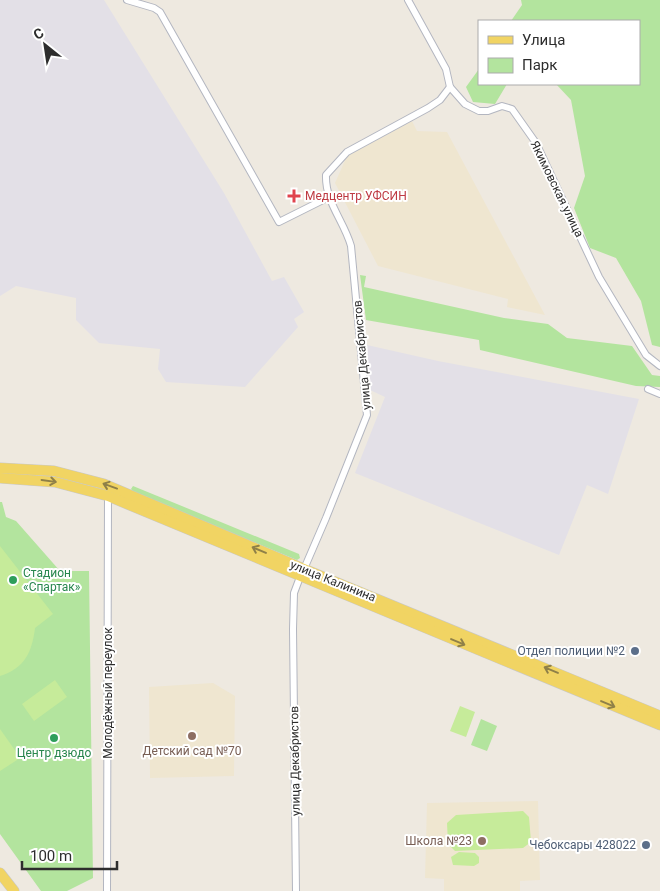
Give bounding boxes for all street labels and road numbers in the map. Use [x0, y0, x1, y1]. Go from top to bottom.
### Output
street label: Якимовская улица [528, 139, 586, 239]
street label: улица Декабристов [350, 299, 374, 410]
street label: улица Калинина [288, 557, 378, 605]
street label: Молодёжный переулок [101, 627, 115, 759]
street label: улица Декабристов [287, 706, 303, 816]

